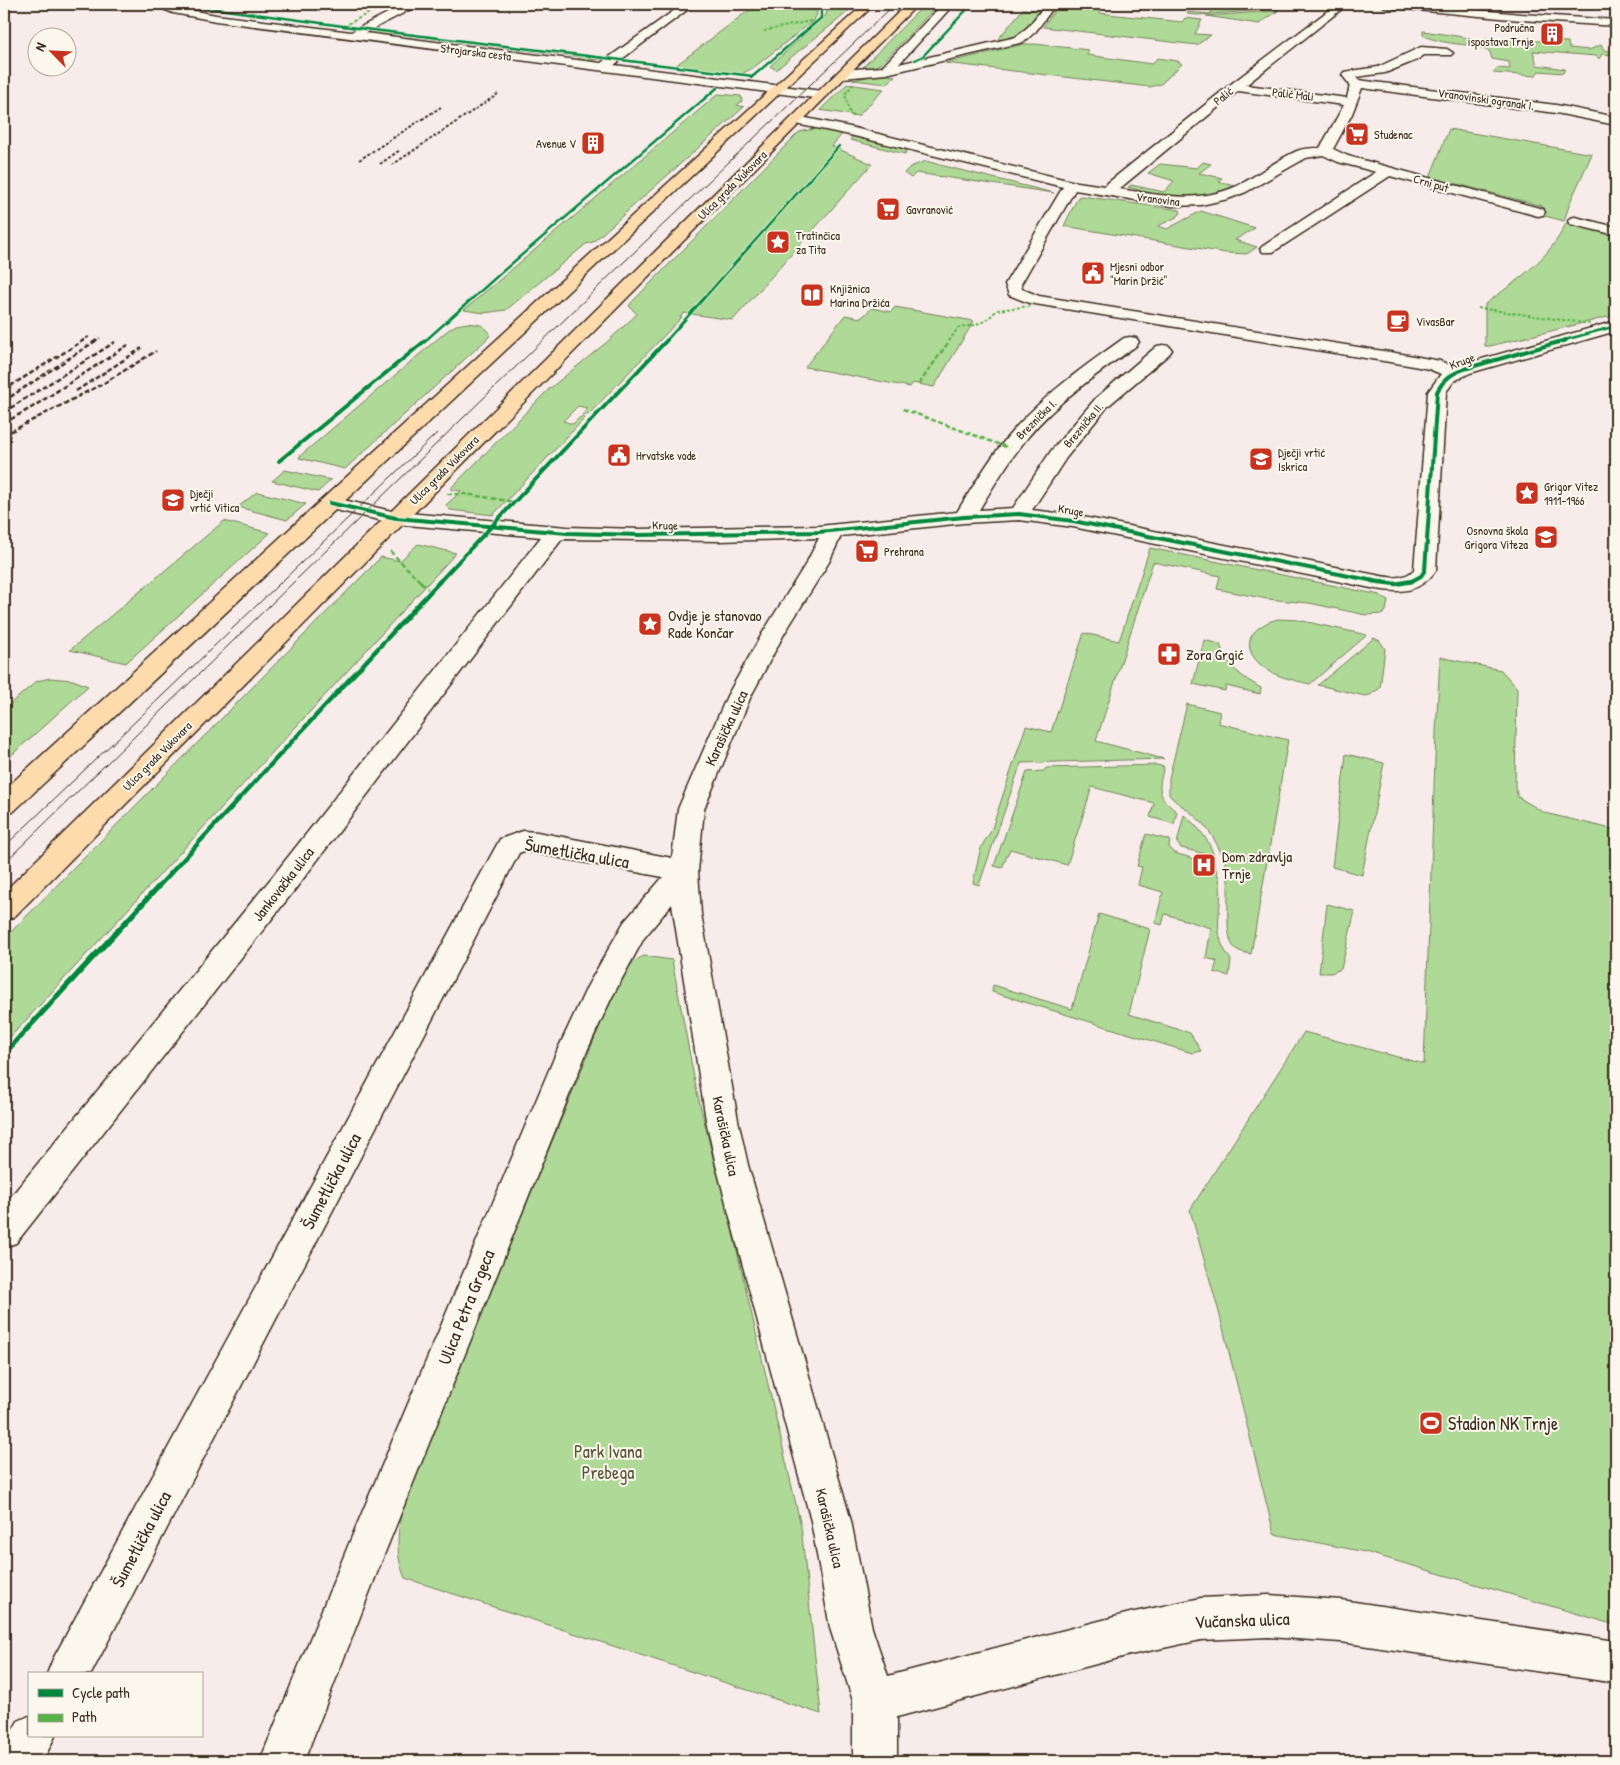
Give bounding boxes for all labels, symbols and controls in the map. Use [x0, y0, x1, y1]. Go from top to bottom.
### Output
place label: Područna ispostava Trnje [1468, 19, 1534, 50]
building icon: Područna ispostava Trnje [1539, 21, 1565, 47]
north arrow [28, 28, 78, 78]
text: N [29, 39, 50, 54]
street label: Strojarska cesta [440, 39, 513, 65]
street label: Palić [1209, 83, 1237, 109]
street label: Palić Mali [1271, 83, 1315, 105]
street label: Vranovinski ogranak I. [1437, 84, 1535, 114]
supermarket icon: Studenac [1344, 121, 1370, 147]
place label: Studenac [1374, 126, 1413, 143]
building icon: Avenue V [580, 130, 606, 156]
place label: Avenue V [536, 135, 576, 152]
street label: Ulica grada Vukovara [694, 146, 771, 223]
street label: Crni put [1411, 170, 1452, 196]
street label: Vranovina [1135, 188, 1181, 210]
supermarket icon: Gavranović [875, 196, 901, 222]
place label: Gavranović [906, 201, 953, 218]
place label: Tratinčica za Tita [796, 227, 840, 258]
place icon: Tratinčica za Tita [765, 229, 791, 255]
place label: Mjesni odbor "Marin Držić" [1110, 258, 1167, 289]
public building icon: Mjesni odbor "Marin Držić" [1080, 260, 1106, 286]
place label: Knjižnica Marina Držića [830, 280, 890, 311]
library icon: Knjižnica Marina Držića [799, 282, 825, 308]
cafe icon: VivasBar [1385, 308, 1411, 334]
place label: VivasBar [1416, 313, 1455, 330]
street label: Kruge [1447, 348, 1477, 374]
street label: Breznička I. [1012, 395, 1060, 443]
street label: Breznička II. [1059, 399, 1107, 451]
street label: Ulica grada Vukovara [406, 431, 483, 508]
public building icon: Hrvatske vode [606, 442, 632, 468]
place label: Dječji vrtić Iskrica [1278, 444, 1325, 475]
school or university icon: Dječji vrtić Iskrica [1248, 446, 1274, 472]
place label: Hrvatske vode [636, 447, 696, 464]
place label: Grigor Vitez 1911-1966 [1544, 478, 1598, 509]
place icon: Grigor Vitez 1911-1966 [1514, 480, 1540, 506]
place label: Dječji vrtić Vitica [190, 485, 240, 516]
school or university icon: Dječji vrtić Vitica [160, 487, 186, 513]
street label: Kruge [1057, 499, 1085, 521]
street label: Kruge [652, 516, 678, 534]
place label: Osnovna škola Grigora Viteza [1464, 522, 1528, 553]
school or university icon: Osnovna škola Grigora Viteza [1533, 524, 1559, 550]
supermarket icon: Prehrana [854, 538, 880, 564]
place label: Prehrana [884, 543, 924, 560]
place label: Ovdje je stanovao Rade Končar [668, 605, 762, 643]
place icon: Ovdje je stanovao Rade Končar [637, 611, 663, 637]
pharmacy icon: Zora Grgić [1156, 641, 1182, 667]
place label: Zora Grgić [1186, 644, 1244, 665]
street label: Karašička ulica [699, 687, 753, 769]
street label: Ulica grada Vukovara [119, 717, 196, 794]
street label: Šumetlička ulica [523, 832, 631, 874]
street label: Jankovačka ulica [247, 842, 319, 925]
place label: Dom zdravlja Trnje [1222, 846, 1292, 884]
hospital icon: Dom zdravlja Trnje [1191, 852, 1217, 878]
street label: Karašička ulica [707, 1094, 745, 1178]
street label: Šumetlička ulica [295, 1129, 367, 1233]
street label: Ulica Petra Grgeca [432, 1246, 500, 1368]
sports icon: Stadion NK Trnje [1418, 1410, 1444, 1436]
place label: Stadion NK Trnje [1448, 1411, 1558, 1436]
park label: Park Ivana Prebega [574, 1439, 642, 1485]
street label: Karašička ulica [811, 1486, 849, 1570]
street label: Šumetlička ulica [105, 1487, 177, 1591]
street label: Vučanska ulica [1194, 1606, 1290, 1634]
legend [28, 1672, 202, 1738]
text: Cycle path [72, 1682, 130, 1703]
text: Path [72, 1706, 97, 1727]

